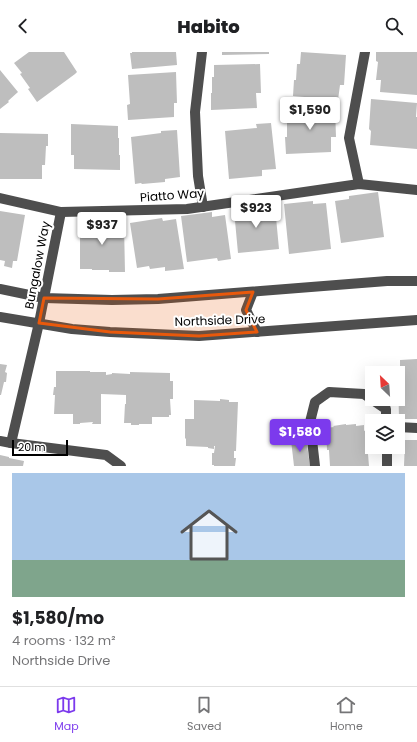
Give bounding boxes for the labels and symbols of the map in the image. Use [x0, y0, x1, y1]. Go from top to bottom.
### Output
pin: $1,590 [277, 97, 343, 131]
street label: Piatto Way [139, 184, 205, 206]
pin: $923 [232, 195, 280, 229]
pin: $937 [78, 212, 126, 246]
street label: Bungalow Way [20, 219, 54, 310]
street label: Northside Drive [174, 310, 266, 330]
north arrow [365, 366, 405, 406]
pin: $1,580 [267, 419, 333, 453]
scale bar [12, 438, 68, 457]

